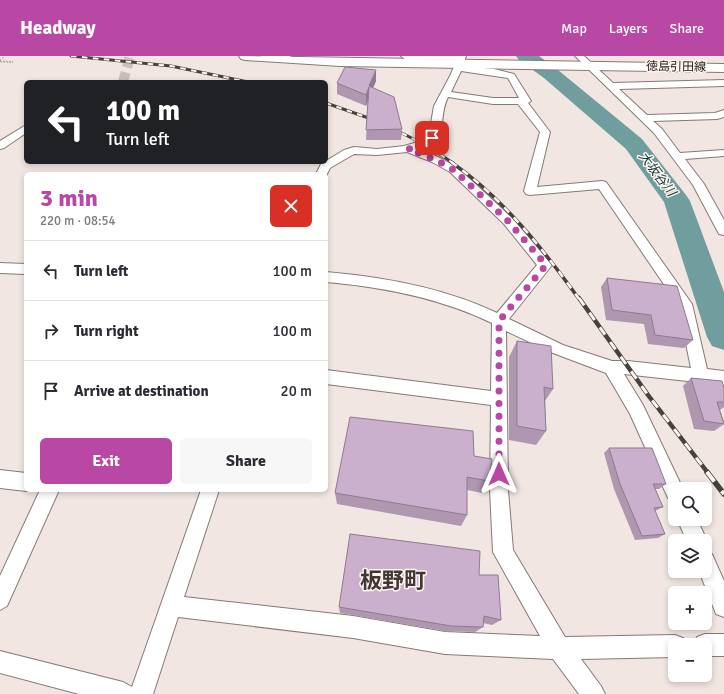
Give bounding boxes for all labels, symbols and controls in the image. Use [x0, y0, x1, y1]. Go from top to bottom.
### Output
text: Headway [20, 16, 96, 40]
text: Map [561, 20, 587, 37]
text: Layers [609, 20, 648, 37]
text: Share [670, 20, 704, 37]
street label: 徳島引田線 [646, 59, 706, 75]
text: 100 m [106, 94, 180, 128]
icon: left [40, 96, 92, 148]
pin [415, 121, 449, 155]
icon: arrive [421, 127, 443, 149]
text: Turn left [106, 128, 169, 150]
water label: 大坂谷川 [635, 148, 680, 201]
text: 3 min [40, 183, 98, 213]
button: close [270, 185, 312, 227]
text: 220 m · 08:54 [40, 213, 116, 229]
icon: left [40, 260, 62, 282]
text: Turn left [74, 262, 128, 280]
text: 100 m [272, 262, 312, 280]
icon: right [40, 320, 62, 342]
text: Turn right [74, 322, 139, 340]
text: 100 m [272, 322, 312, 340]
icon: arrive [40, 380, 62, 402]
text: Arrive at destination [74, 382, 209, 400]
text: 20 m [281, 382, 312, 400]
button: Exit [40, 438, 172, 484]
button: Share [180, 438, 312, 484]
position arrow [478, 453, 520, 495]
map controls [668, 482, 712, 682]
button: search [668, 482, 712, 526]
button: layers [668, 534, 712, 578]
district label: 板野町 [360, 567, 426, 594]
button: + [668, 586, 712, 630]
button: − [668, 638, 712, 682]

